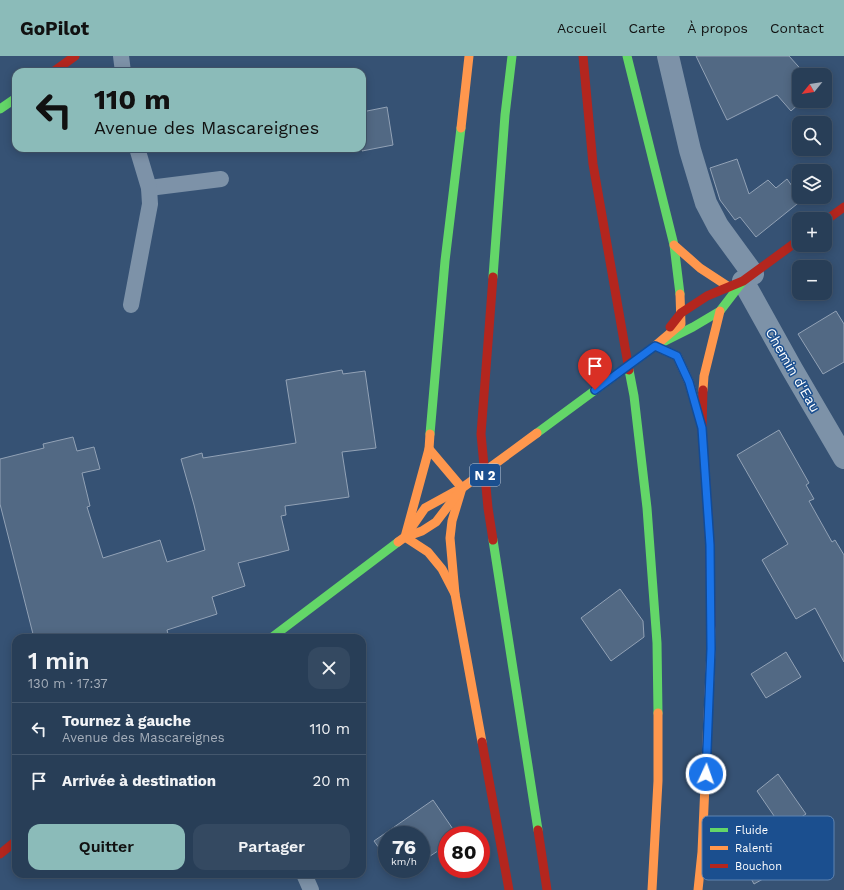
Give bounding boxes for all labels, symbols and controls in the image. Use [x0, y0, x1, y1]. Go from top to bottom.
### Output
text: GoPilot [20, 17, 89, 40]
text: Accueil [557, 20, 606, 36]
text: Carte [628, 20, 665, 36]
text: À propos [687, 20, 748, 36]
text: Contact [770, 20, 824, 36]
north arrow [792, 68, 832, 108]
map controls [792, 68, 832, 300]
text: 110 m [94, 83, 171, 116]
icon: left [28, 84, 80, 136]
button: search [792, 116, 832, 156]
text: Avenue des Mascareignes [94, 117, 319, 138]
button: layers [792, 164, 832, 204]
button: + [792, 212, 832, 252]
button: − [792, 260, 832, 300]
street label: Chemin d'Eau [762, 325, 824, 415]
pin [578, 349, 612, 390]
icon: arrive [584, 355, 606, 377]
road number: N 2 [470, 464, 500, 486]
text: 1 min [28, 647, 90, 675]
button: close [308, 647, 350, 689]
text: 130 m · 17:37 [28, 676, 108, 691]
text: Tournez à gauche [62, 712, 191, 730]
icon: left [28, 718, 50, 740]
text: 110 m [310, 720, 350, 738]
text: Avenue des Mascareignes [62, 730, 225, 745]
position arrow [685, 753, 727, 795]
icon: arrive [28, 770, 50, 792]
text: Arrivée à destination [62, 772, 216, 790]
text: 20 m [313, 772, 350, 790]
legend [702, 816, 834, 880]
button: Quitter [28, 824, 185, 870]
button: Partager [193, 824, 350, 870]
text: Fluide [735, 824, 768, 837]
speed limit sign: 80 [438, 826, 490, 878]
text: 76 [392, 835, 416, 859]
text: Ralenti [735, 842, 773, 855]
text: km/h [391, 856, 417, 867]
text: Bouchon [735, 860, 782, 873]

